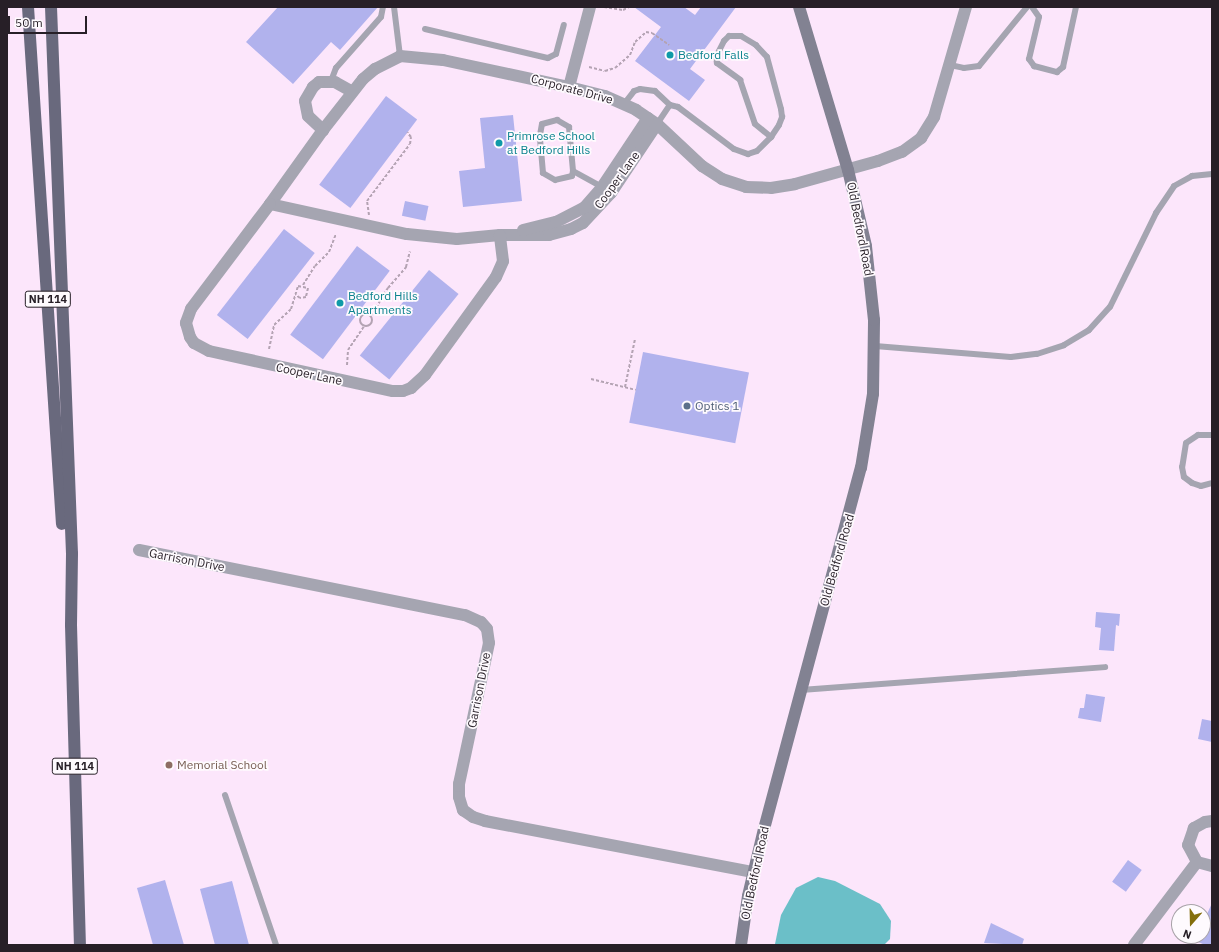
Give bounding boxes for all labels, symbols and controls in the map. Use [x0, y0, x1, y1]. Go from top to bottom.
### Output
scale bar [10, 8, 89, 34]
text: 50 m [15, 15, 43, 30]
place label: Bedford Falls [678, 48, 749, 62]
marker: Bedford Falls [665, 50, 675, 60]
street label: Corporate Drive [529, 71, 615, 107]
place label: Primrose School at Bedford Hills [507, 129, 595, 157]
marker: Primrose School at Bedford Hills [494, 138, 504, 148]
street label: Cooper Lane [591, 148, 643, 212]
street label: Old Bedford Road [844, 181, 876, 277]
place label: Bedford Hills Apartments [348, 289, 418, 317]
road number: NH 114 [24, 290, 72, 308]
marker: Bedford Hills Apartments [335, 298, 345, 308]
street label: Cooper Lane [274, 360, 344, 388]
place label: Optics 1 [695, 399, 740, 413]
marker: Optics 1 [682, 401, 692, 411]
street label: Old Bedford Road [817, 512, 857, 608]
street label: Garrison Drive [148, 546, 226, 574]
street label: Garrison Drive [465, 651, 493, 729]
road number: NH 114 [51, 757, 99, 775]
place label: Memorial School [177, 758, 267, 772]
marker: Memorial School [164, 760, 174, 770]
street label: Old Bedford Road [738, 825, 772, 921]
north arrow [1171, 904, 1211, 944]
text: N [1181, 926, 1193, 942]

